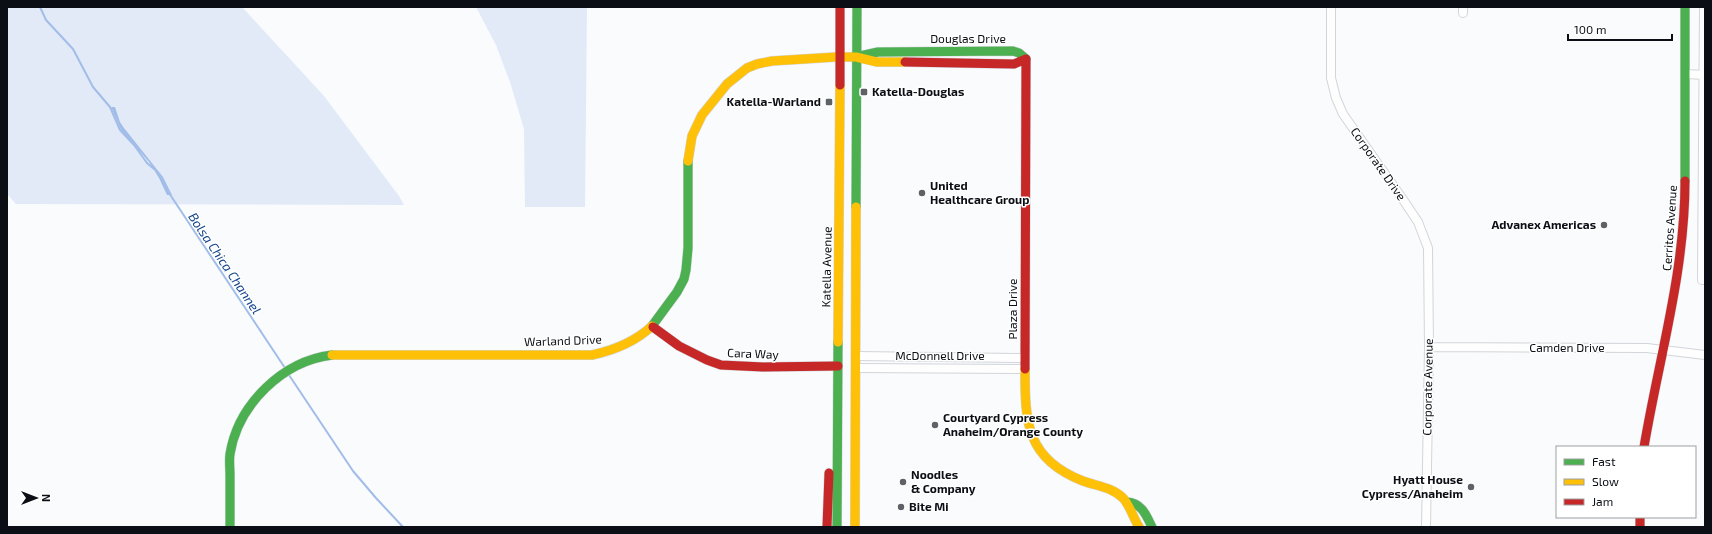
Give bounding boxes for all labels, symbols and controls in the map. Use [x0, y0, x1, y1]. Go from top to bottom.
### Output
scale bar [1568, 16, 1672, 42]
text: 100 m [1574, 22, 1606, 36]
street label: Douglas Drive [930, 31, 1006, 45]
place label: Katella-Douglas [872, 84, 964, 98]
marker: Katella-Douglas [859, 87, 869, 97]
place label: Katella-Warland [727, 94, 821, 108]
marker: Katella-Warland [824, 97, 834, 107]
street label: Corporate Drive [1348, 124, 1409, 203]
place label: United Healthcare Group [930, 178, 1029, 206]
street label: Cerritos Avenue [1659, 185, 1679, 271]
marker: United Healthcare Group [917, 188, 927, 198]
water label: Bolsa Chica Channel [185, 209, 265, 317]
place label: Advanex Americas [1491, 217, 1596, 231]
marker: Advanex Americas [1599, 220, 1609, 230]
street label: Katella Avenue [818, 226, 834, 308]
street label: Plaza Drive [1005, 278, 1019, 340]
street label: Warland Drive [524, 332, 602, 348]
street label: Corporate Avenue [1419, 338, 1435, 436]
street label: Camden Drive [1529, 340, 1605, 354]
street label: Cara Way [727, 345, 780, 361]
street label: McDonnell Drive [895, 348, 985, 362]
place label: Courtyard Cypress Anaheim/Orange County [943, 410, 1083, 439]
marker: Courtyard Cypress Anaheim/Orange County [930, 420, 940, 430]
legend [1556, 446, 1696, 518]
text: Fast [1592, 454, 1616, 468]
place label: Noodles & Company [911, 467, 976, 496]
place label: Hyatt House Cypress/Anaheim [1362, 472, 1463, 501]
text: Slow [1592, 474, 1619, 488]
marker: Noodles & Company [898, 477, 908, 487]
north arrow [16, 478, 56, 518]
marker: Hyatt House Cypress/Anaheim [1466, 482, 1476, 492]
text: N [40, 494, 53, 502]
text: Jam [1592, 494, 1613, 508]
place label: Bite Mi [909, 499, 949, 513]
marker: Bite Mi [896, 502, 906, 512]

